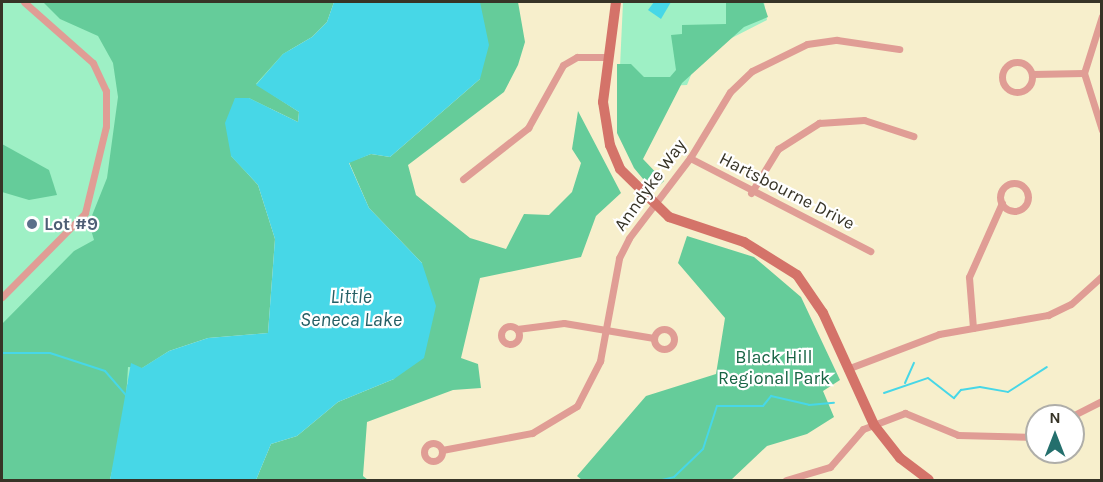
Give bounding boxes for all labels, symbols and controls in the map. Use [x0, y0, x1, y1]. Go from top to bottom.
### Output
street label: Anndyke Way [609, 135, 691, 235]
street label: Hartsbourne Drive [716, 148, 858, 234]
place label: Lot #9 [44, 213, 98, 235]
marker: Lot #9 [25, 217, 39, 231]
water label: Little Seneca Lake [300, 284, 402, 331]
park label: Black Hill Regional Park [718, 347, 830, 389]
north arrow [1025, 404, 1085, 464]
text: N [1049, 408, 1061, 427]

